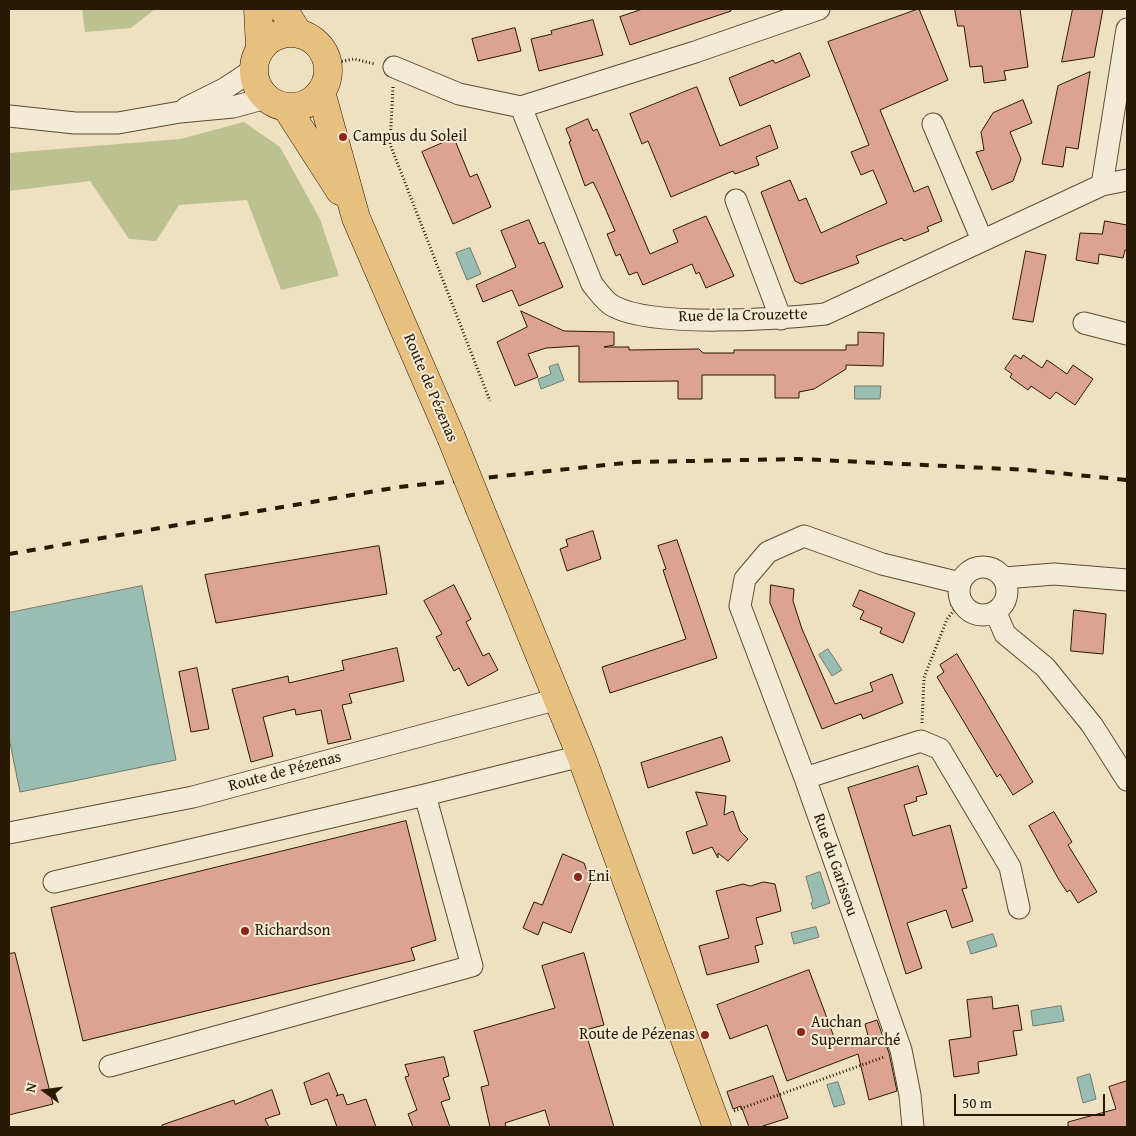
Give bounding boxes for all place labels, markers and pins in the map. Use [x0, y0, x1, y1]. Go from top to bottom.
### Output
place label: Campus du Soleil [353, 127, 467, 147]
marker: Campus du Soleil [337, 131, 349, 143]
place label: Eni [588, 867, 610, 887]
marker: Eni [572, 871, 584, 883]
place label: Richardson [255, 921, 331, 941]
marker: Richardson [239, 925, 251, 937]
place label: Auchan Supermarché [811, 1013, 901, 1051]
place label: Route de Pézenas [579, 1025, 695, 1045]
marker: Auchan Supermarché [795, 1026, 807, 1038]
marker: Route de Pézenas [699, 1029, 711, 1041]

